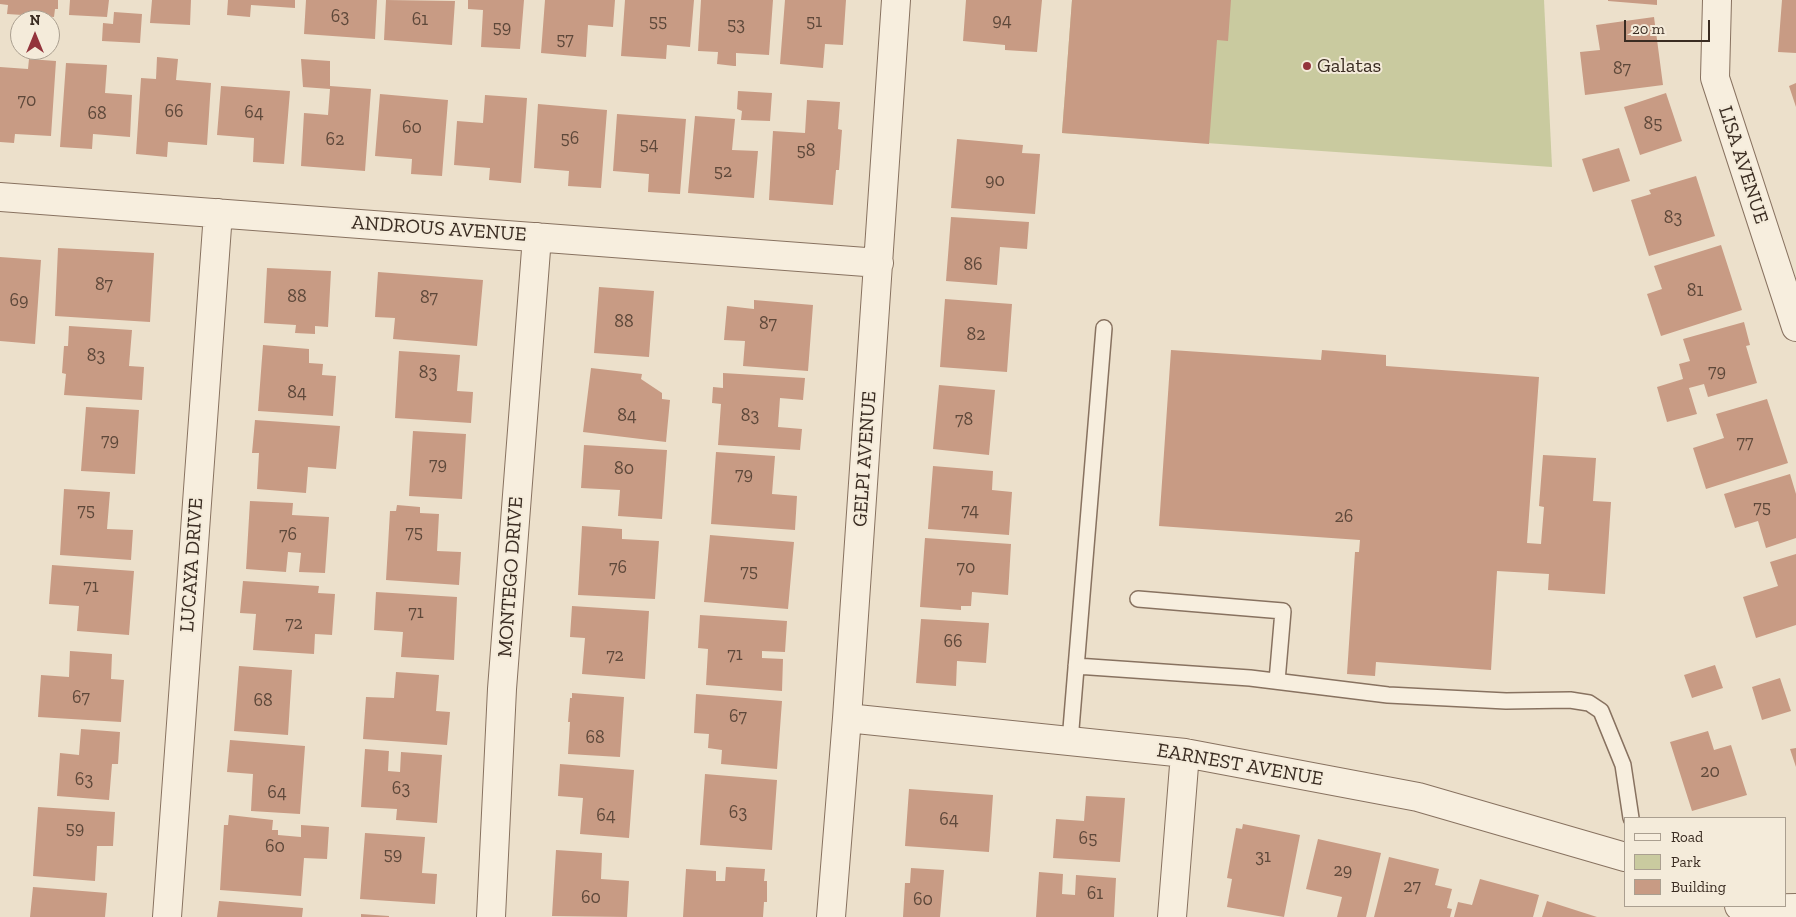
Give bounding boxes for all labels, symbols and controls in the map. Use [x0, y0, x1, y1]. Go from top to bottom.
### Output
house number: 63 [331, 6, 349, 28]
house number: 61 [412, 9, 428, 31]
north arrow [10, 10, 60, 60]
house number: 94 [992, 10, 1012, 32]
scale bar [1626, 10, 1712, 42]
house number: 55 [649, 11, 667, 33]
house number: 51 [806, 11, 822, 33]
text: N [30, 12, 40, 29]
house number: 53 [727, 14, 745, 36]
house number: 59 [493, 17, 511, 39]
text: 20 m [1632, 20, 1665, 38]
house number: 57 [556, 29, 574, 51]
place label: Galatas [1317, 54, 1381, 78]
house number: 87 [1613, 58, 1631, 80]
marker: Galatas [1301, 60, 1313, 72]
house number: 70 [18, 90, 36, 112]
house number: 66 [164, 101, 184, 123]
house number: 64 [244, 102, 264, 124]
house number: 68 [87, 103, 107, 125]
street label: LISA AVENUE [1713, 103, 1773, 227]
house number: 85 [1644, 113, 1662, 135]
house number: 60 [402, 117, 422, 139]
house number: 56 [561, 128, 579, 150]
house number: 62 [326, 129, 344, 151]
house number: 54 [640, 134, 658, 156]
house number: 58 [797, 140, 815, 162]
house number: 52 [714, 161, 732, 183]
house number: 90 [985, 170, 1005, 192]
house number: 83 [1664, 207, 1682, 229]
street label: ANDROUS AVENUE [351, 211, 527, 247]
house number: 86 [963, 254, 983, 276]
house number: 87 [95, 274, 113, 296]
house number: 81 [1687, 280, 1703, 302]
house number: 88 [287, 286, 307, 308]
house number: 87 [420, 287, 438, 309]
house number: 69 [9, 290, 29, 312]
house number: 88 [614, 311, 634, 333]
house number: 87 [759, 313, 777, 335]
house number: 82 [967, 324, 985, 346]
house number: 83 [87, 345, 105, 367]
house number: 79 [1708, 361, 1726, 383]
house number: 83 [419, 362, 437, 384]
house number: 84 [287, 382, 307, 404]
street label: GELPI AVENUE [848, 390, 882, 528]
house number: 84 [617, 405, 637, 427]
house number: 83 [741, 405, 759, 427]
house number: 78 [955, 409, 973, 431]
house number: 79 [101, 430, 119, 452]
house number: 77 [1737, 432, 1753, 454]
house number: 79 [429, 454, 447, 476]
house number: 80 [614, 458, 634, 480]
house number: 79 [735, 464, 753, 486]
street label: MONTEGO DRIVE [493, 496, 529, 658]
street label: LUCAYA DRIVE [175, 497, 209, 633]
house number: 75 [1753, 497, 1771, 519]
house number: 75 [77, 500, 95, 522]
house number: 74 [961, 500, 979, 522]
house number: 26 [1335, 506, 1353, 528]
house number: 75 [405, 522, 423, 544]
house number: 76 [279, 524, 297, 546]
house number: 76 [609, 557, 627, 579]
house number: 70 [957, 557, 975, 579]
house number: 75 [740, 561, 758, 583]
house number: 71 [83, 576, 99, 598]
house number: 71 [408, 602, 424, 624]
house number: 72 [285, 613, 303, 635]
house number: 66 [943, 631, 963, 653]
house number: 71 [727, 644, 743, 666]
house number: 72 [606, 645, 624, 667]
house number: 67 [72, 687, 90, 709]
house number: 68 [253, 690, 273, 712]
house number: 67 [729, 706, 747, 728]
house number: 68 [585, 727, 605, 749]
street label: EARNEST AVENUE [1155, 739, 1325, 791]
house number: 20 [1700, 761, 1720, 783]
house number: 63 [75, 769, 93, 791]
house number: 63 [392, 778, 410, 800]
house number: 64 [267, 782, 287, 804]
house number: 63 [729, 802, 747, 824]
house number: 64 [596, 805, 616, 827]
house number: 64 [939, 809, 959, 831]
legend [1624, 817, 1786, 907]
house number: 59 [66, 818, 84, 840]
house number: 65 [1079, 828, 1097, 850]
text: Road [1671, 828, 1703, 846]
house number: 60 [265, 836, 285, 858]
house number: 59 [384, 844, 402, 866]
house number: 31 [1255, 846, 1271, 868]
text: Park [1671, 853, 1701, 871]
house number: 29 [1334, 860, 1352, 882]
house number: 27 [1403, 876, 1421, 898]
text: Building [1671, 878, 1726, 896]
house number: 61 [1087, 883, 1103, 905]
house number: 60 [581, 887, 601, 909]
house number: 60 [913, 889, 933, 911]

